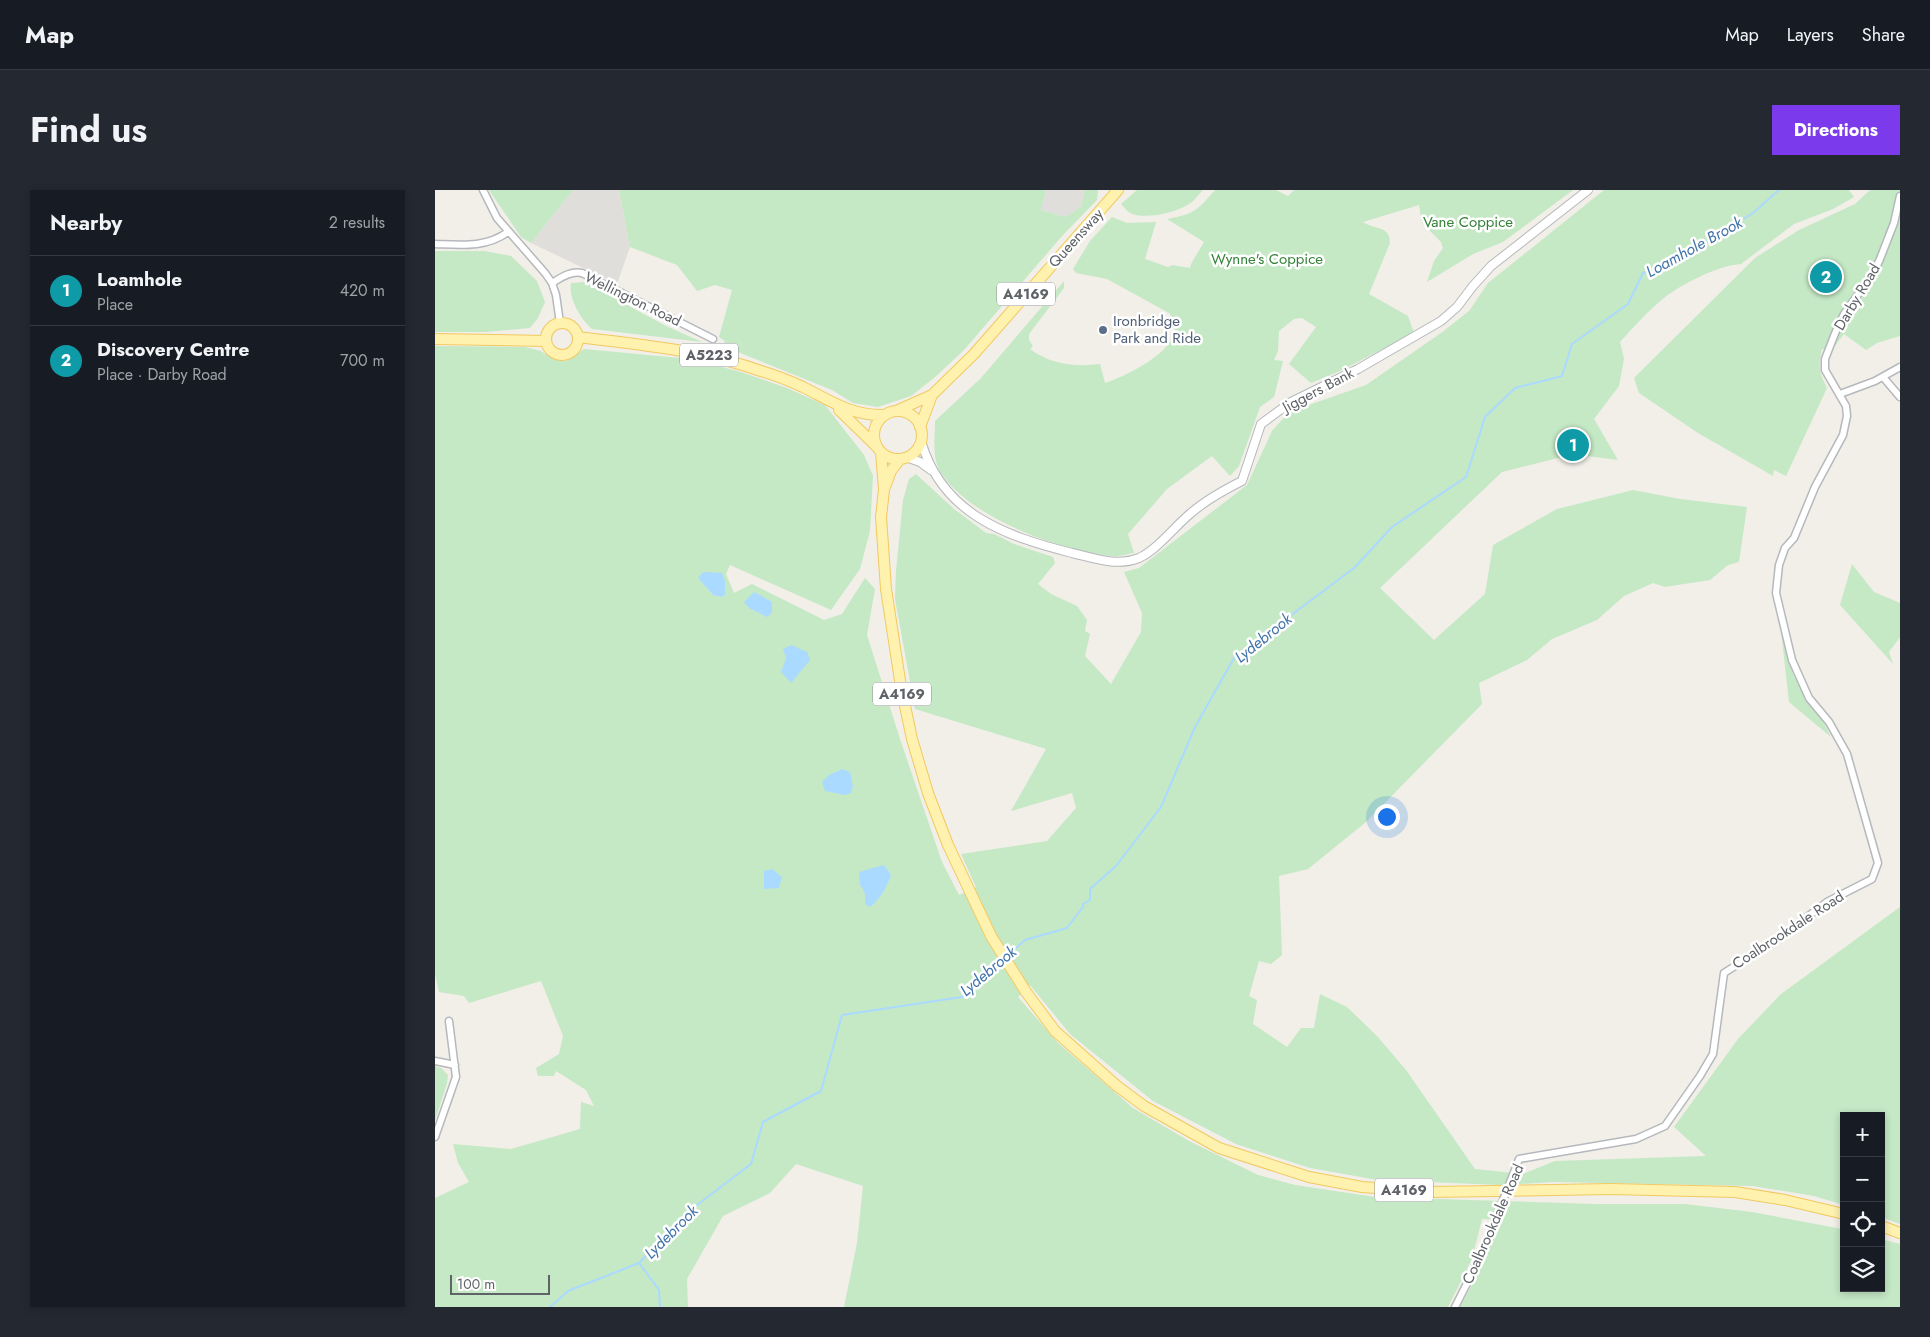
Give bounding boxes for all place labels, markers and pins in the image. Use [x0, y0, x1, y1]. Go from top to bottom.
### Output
pin: 2 [1810, 258, 1842, 296]
place label: Ironbridge Park and Ride [1113, 310, 1201, 349]
marker: Ironbridge Park and Ride [1097, 324, 1109, 336]
pin: 1 [1557, 426, 1589, 464]

